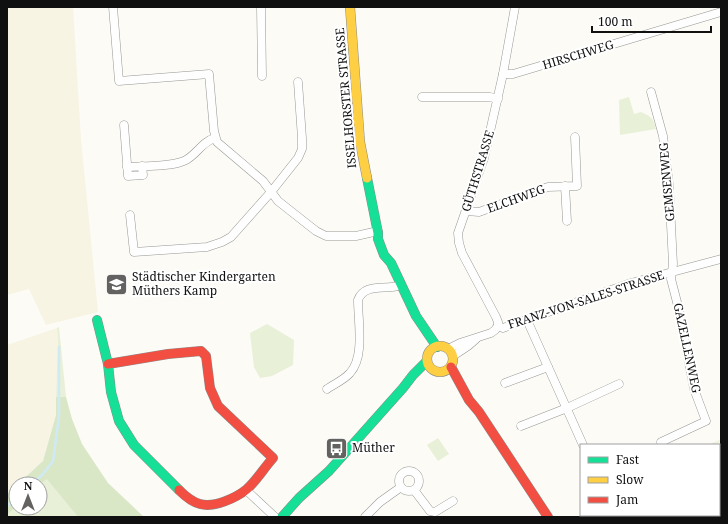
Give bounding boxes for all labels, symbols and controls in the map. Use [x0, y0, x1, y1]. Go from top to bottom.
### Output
scale bar [592, 8, 711, 34]
text: 100 m [598, 13, 633, 30]
street label: ISSELHORSTER STRASSE [331, 27, 360, 169]
street label: HIRSCHWEG [540, 35, 616, 73]
street label: GÜTHSTRASSE [457, 128, 498, 214]
street label: GEMSENWEG [655, 141, 678, 222]
street label: ELCHWEG [485, 180, 548, 217]
street label: FRANZ-VON-SALES-STRASSE [505, 266, 666, 333]
place label: Städtischer Kindergarten Müthers Kamp [132, 268, 276, 299]
school or university icon: Städtischer Kindergarten Müthers Kamp [104, 271, 130, 297]
street label: GAZELLENWEG [670, 301, 705, 395]
bus stop icon: Müther [324, 435, 350, 461]
place label: Müther [352, 439, 395, 456]
legend [580, 444, 720, 516]
text: Fast [616, 451, 639, 468]
text: Slow [616, 471, 644, 488]
north arrow [8, 476, 48, 516]
text: N [24, 478, 33, 493]
text: Jam [615, 491, 638, 508]

